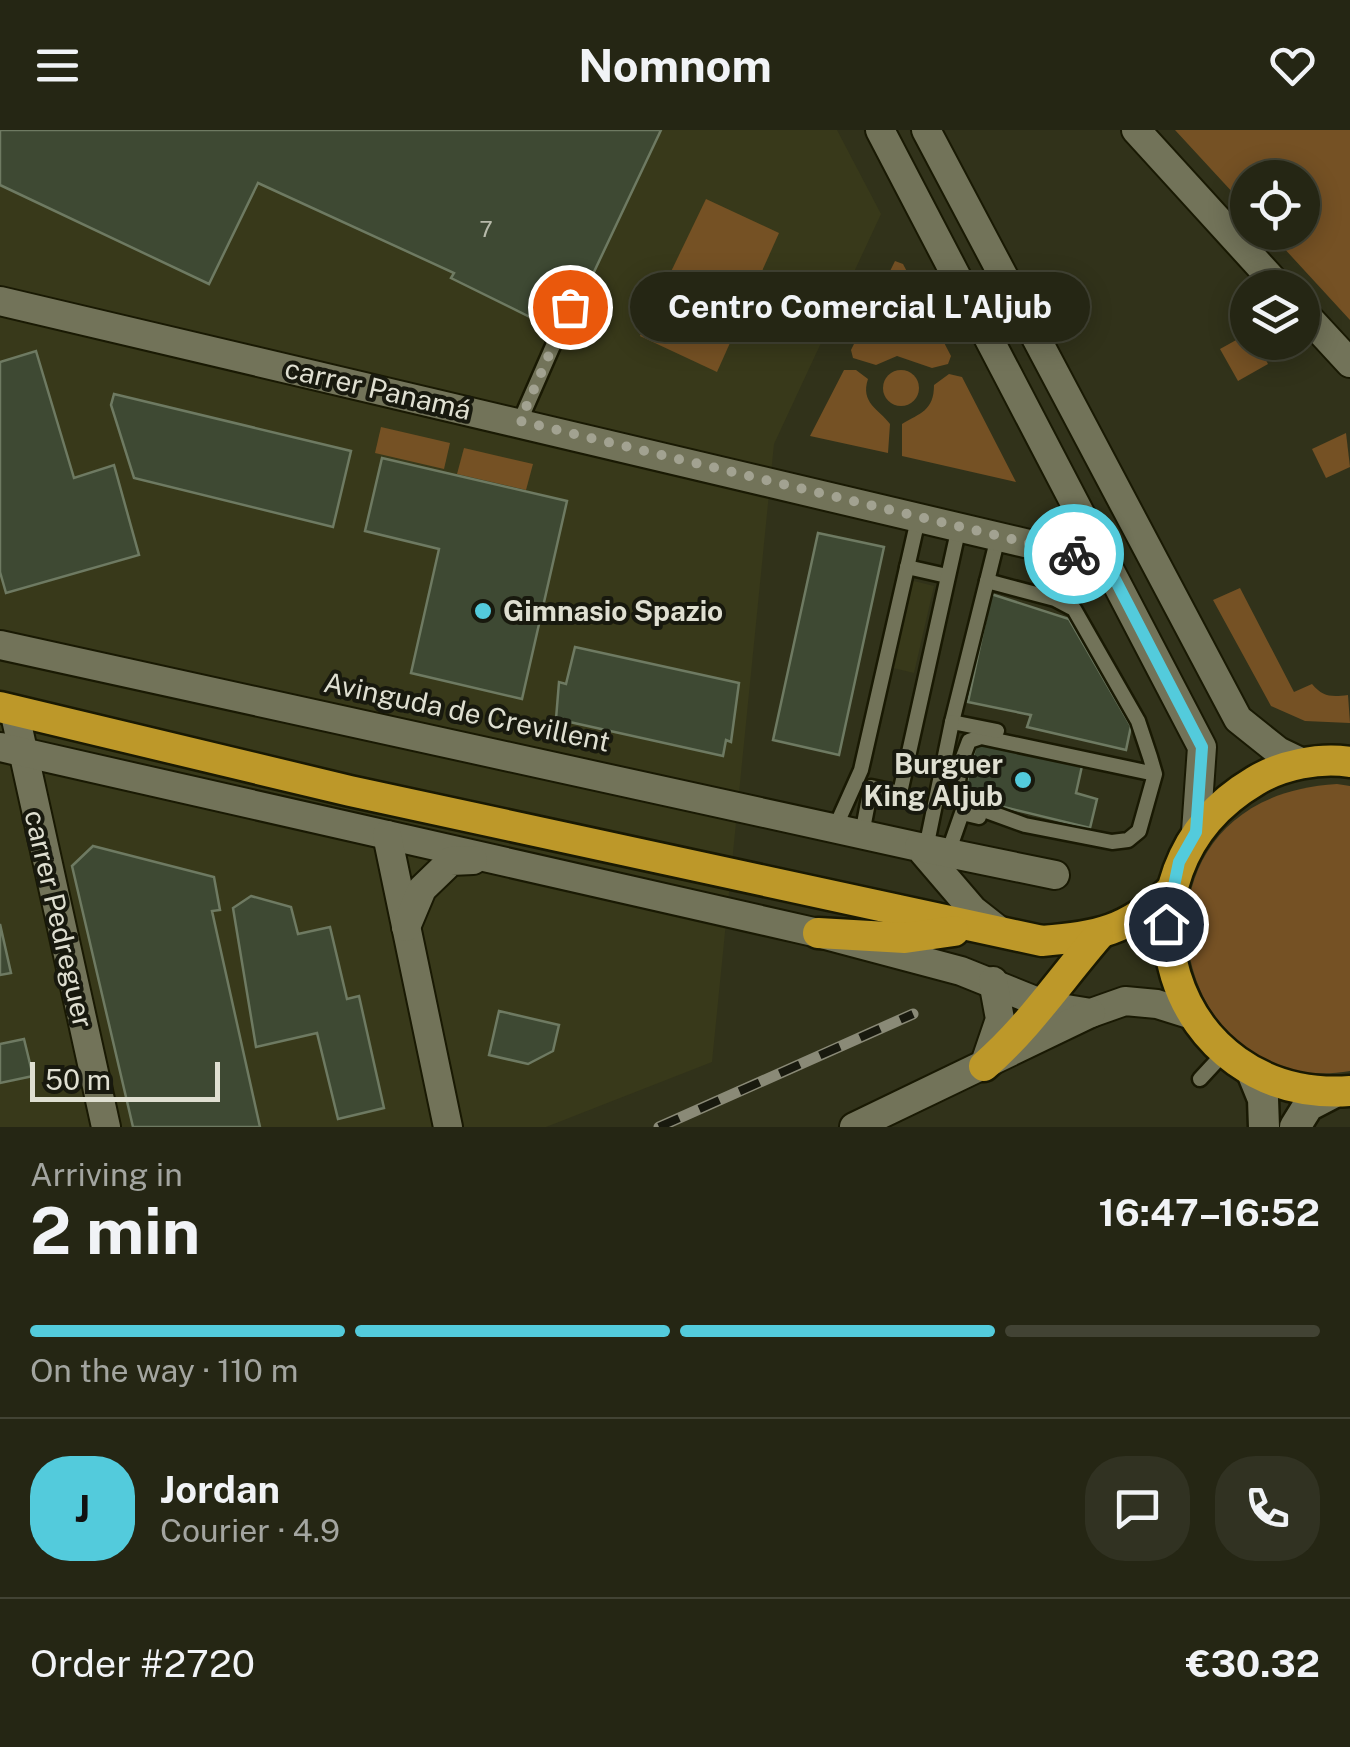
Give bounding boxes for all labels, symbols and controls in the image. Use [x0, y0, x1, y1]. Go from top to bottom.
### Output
icon: menu [30, 38, 85, 93]
icon: heart [1265, 38, 1320, 93]
text: Nomnom [578, 39, 772, 92]
map controls [1230, 160, 1320, 360]
button: locate [1230, 160, 1320, 250]
house number: 7 [479, 216, 493, 242]
pin [528, 265, 613, 350]
button: layers [1230, 270, 1320, 360]
callout: Centro Comercial L'Aljub [630, 272, 1090, 342]
icon: bag [543, 280, 598, 335]
text: Centro Comercial L'Aljub [668, 288, 1052, 325]
street label: carrer Panamá [282, 351, 474, 426]
courier [1024, 504, 1124, 604]
icon: bike [1047, 527, 1102, 582]
place label: Gimnasio Spazio [503, 594, 723, 627]
marker: Gimnasio Spazio [472, 600, 494, 622]
street label: Avinguda de Crevillent [321, 665, 613, 758]
place label: Burguer King Aljub [863, 747, 1003, 812]
marker: Burguer King Aljub [1012, 769, 1034, 791]
street label: carrer Pedreguer [18, 807, 101, 1031]
pin [1124, 882, 1209, 967]
icon: home [1139, 897, 1194, 952]
scale bar [30, 1057, 220, 1101]
text: 50 m [45, 1063, 111, 1096]
text: Arriving in [30, 1156, 183, 1193]
text: 16:47–16:52 [1099, 1190, 1320, 1235]
text: 2 min [30, 1192, 200, 1269]
text: On the way · 110 m [30, 1352, 298, 1389]
button: chat [1085, 1456, 1190, 1561]
button: phone [1215, 1456, 1320, 1561]
text: Jordan [160, 1467, 280, 1512]
text: J [75, 1486, 90, 1531]
text: Courier · 4.9 [160, 1512, 340, 1549]
text: Order #2720 [30, 1641, 255, 1686]
text: €30.32 [1186, 1641, 1320, 1686]

